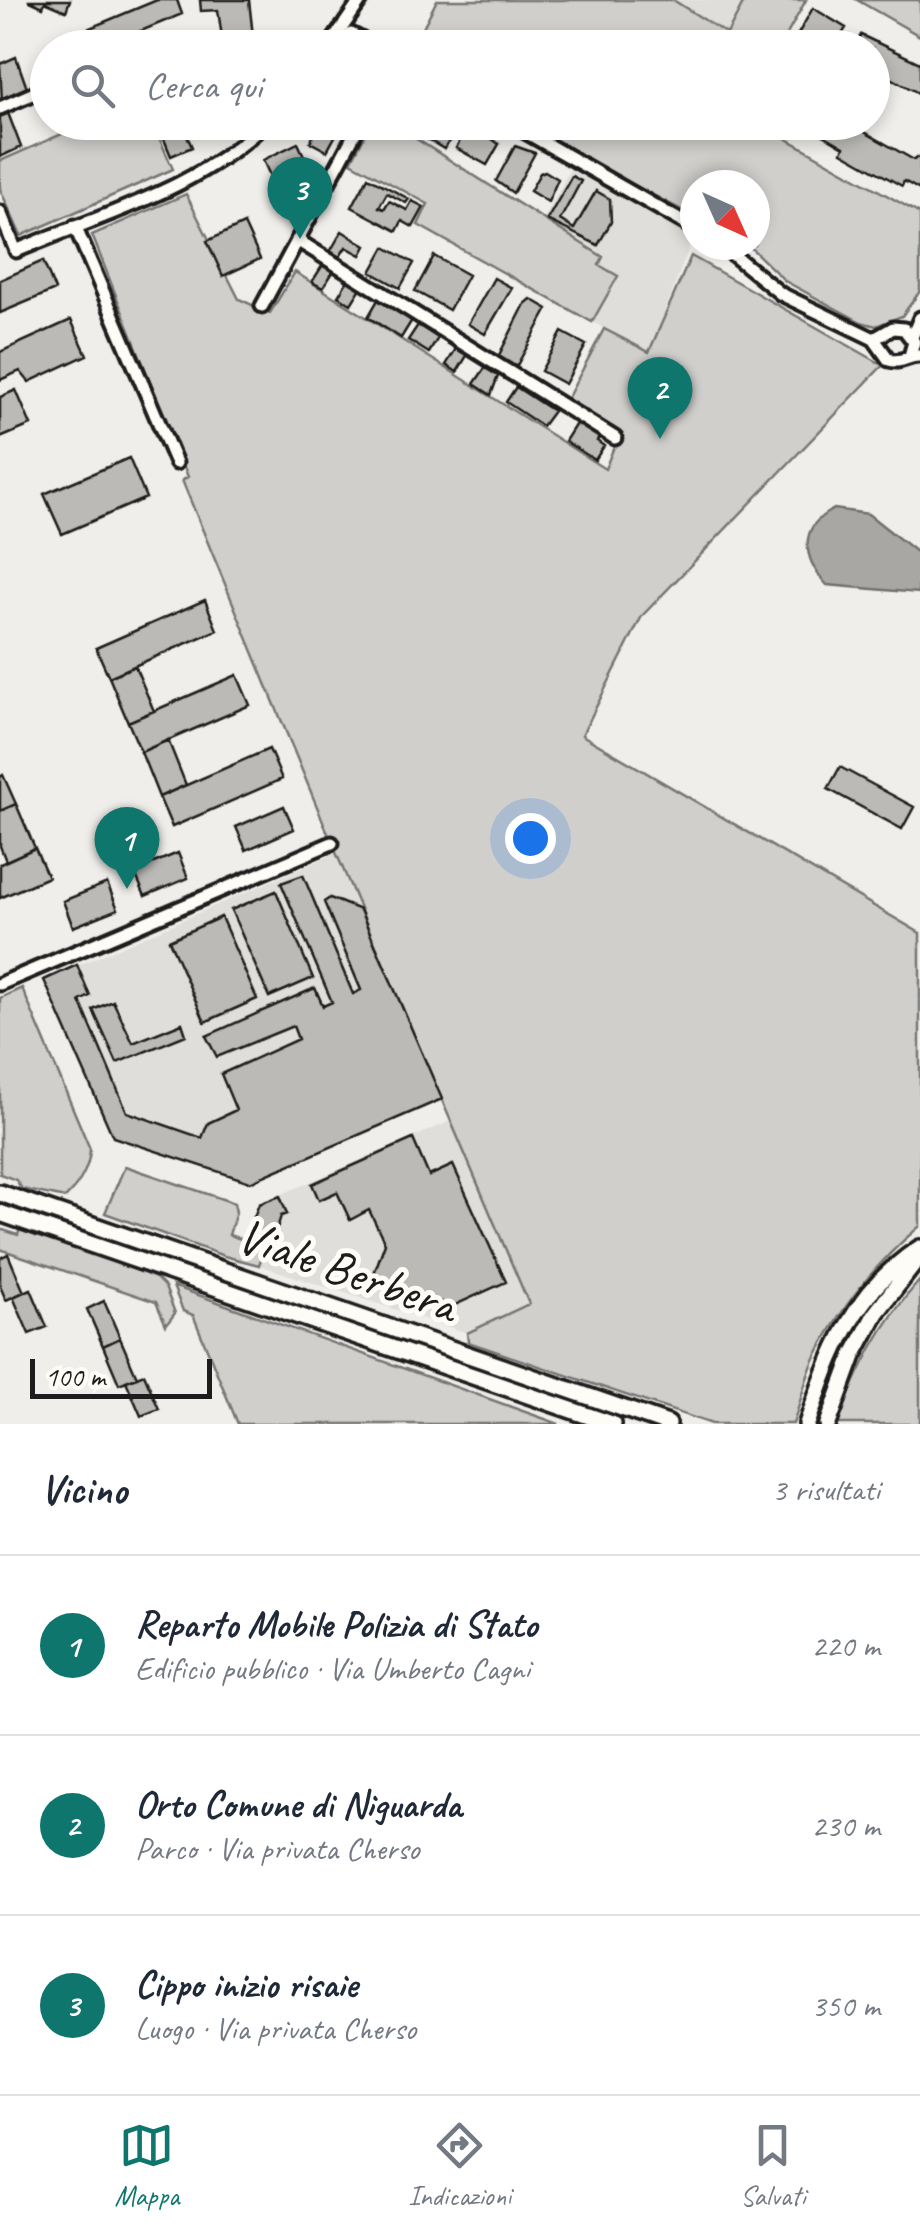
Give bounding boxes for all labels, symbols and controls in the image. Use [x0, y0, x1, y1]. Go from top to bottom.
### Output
search box [30, 30, 890, 140]
icon: search [65, 58, 120, 113]
text: Cerca qui [145, 62, 262, 109]
pin: 3 [268, 156, 332, 239]
north arrow [680, 170, 770, 260]
pin: 2 [628, 356, 692, 439]
pin: 1 [94, 806, 160, 889]
your location [505, 813, 556, 864]
street label: Viale Berbera [229, 1203, 469, 1338]
scale bar [30, 1354, 212, 1398]
text: 100 m [45, 1359, 105, 1394]
text: Vicino [40, 1463, 127, 1516]
text: 3 risultati [772, 1469, 880, 1510]
text: Reparto Mobile Polizia di Stato [135, 1601, 537, 1648]
text: 1 [65, 1625, 80, 1666]
text: 220 m [811, 1625, 880, 1666]
text: Edificio pubblico · Via Umberto Cagni [135, 1648, 530, 1689]
text: Orto Comune di Niguarda [135, 1781, 462, 1828]
text: 2 [65, 1805, 80, 1846]
text: 230 m [811, 1805, 880, 1846]
text: Parco · Via privata Cherso [135, 1828, 419, 1869]
text: Cippo inizio risaie [135, 1961, 357, 2008]
text: 3 [65, 1985, 80, 2026]
text: 350 m [811, 1985, 880, 2026]
text: Luogo · Via privata Cherso [135, 2008, 416, 2049]
tab: Mappa [114, 2118, 179, 2213]
tab: Indicazioni [408, 2118, 511, 2213]
tab: Salvati [740, 2118, 806, 2213]

